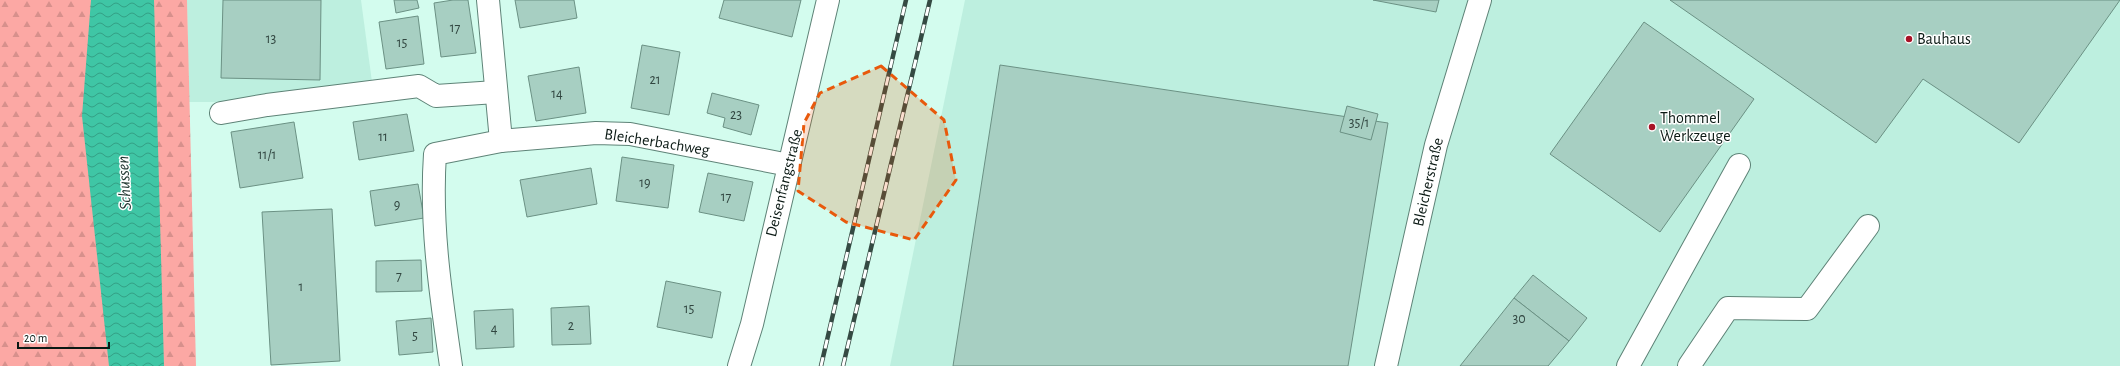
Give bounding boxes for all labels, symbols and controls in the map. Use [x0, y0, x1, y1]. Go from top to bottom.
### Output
house number: 17 [450, 21, 460, 35]
place label: Bauhaus [1917, 31, 1971, 47]
house number: 13 [266, 32, 277, 46]
marker: Bauhaus [1904, 34, 1914, 44]
house number: 15 [397, 36, 407, 50]
house number: 21 [649, 73, 661, 87]
house number: 14 [551, 87, 563, 101]
house number: 23 [730, 108, 742, 122]
place label: Thommel Werkzeuge [1660, 110, 1731, 144]
house number: 35/1 [1349, 116, 1369, 130]
marker: Thommel Werkzeuge [1647, 122, 1657, 132]
street label: Bleicherbachweg [603, 126, 711, 158]
street label: Deisenfangstraße [763, 127, 805, 239]
house number: 11 [378, 130, 388, 144]
street label: Bleicherstraße [1410, 136, 1446, 228]
house number: 11/1 [258, 148, 276, 162]
water label: Schussen [114, 155, 134, 210]
house number: 19 [639, 176, 651, 190]
house number: 17 [721, 190, 731, 204]
house number: 9 [394, 198, 400, 212]
house number: 7 [396, 269, 402, 283]
house number: 1 [299, 280, 303, 294]
house number: 15 [684, 302, 694, 316]
house number: 30 [1512, 312, 1526, 326]
house number: 2 [568, 319, 574, 333]
house number: 4 [491, 322, 498, 336]
scale bar [18, 324, 109, 350]
house number: 5 [412, 329, 418, 343]
text: 20 m [24, 332, 47, 344]

